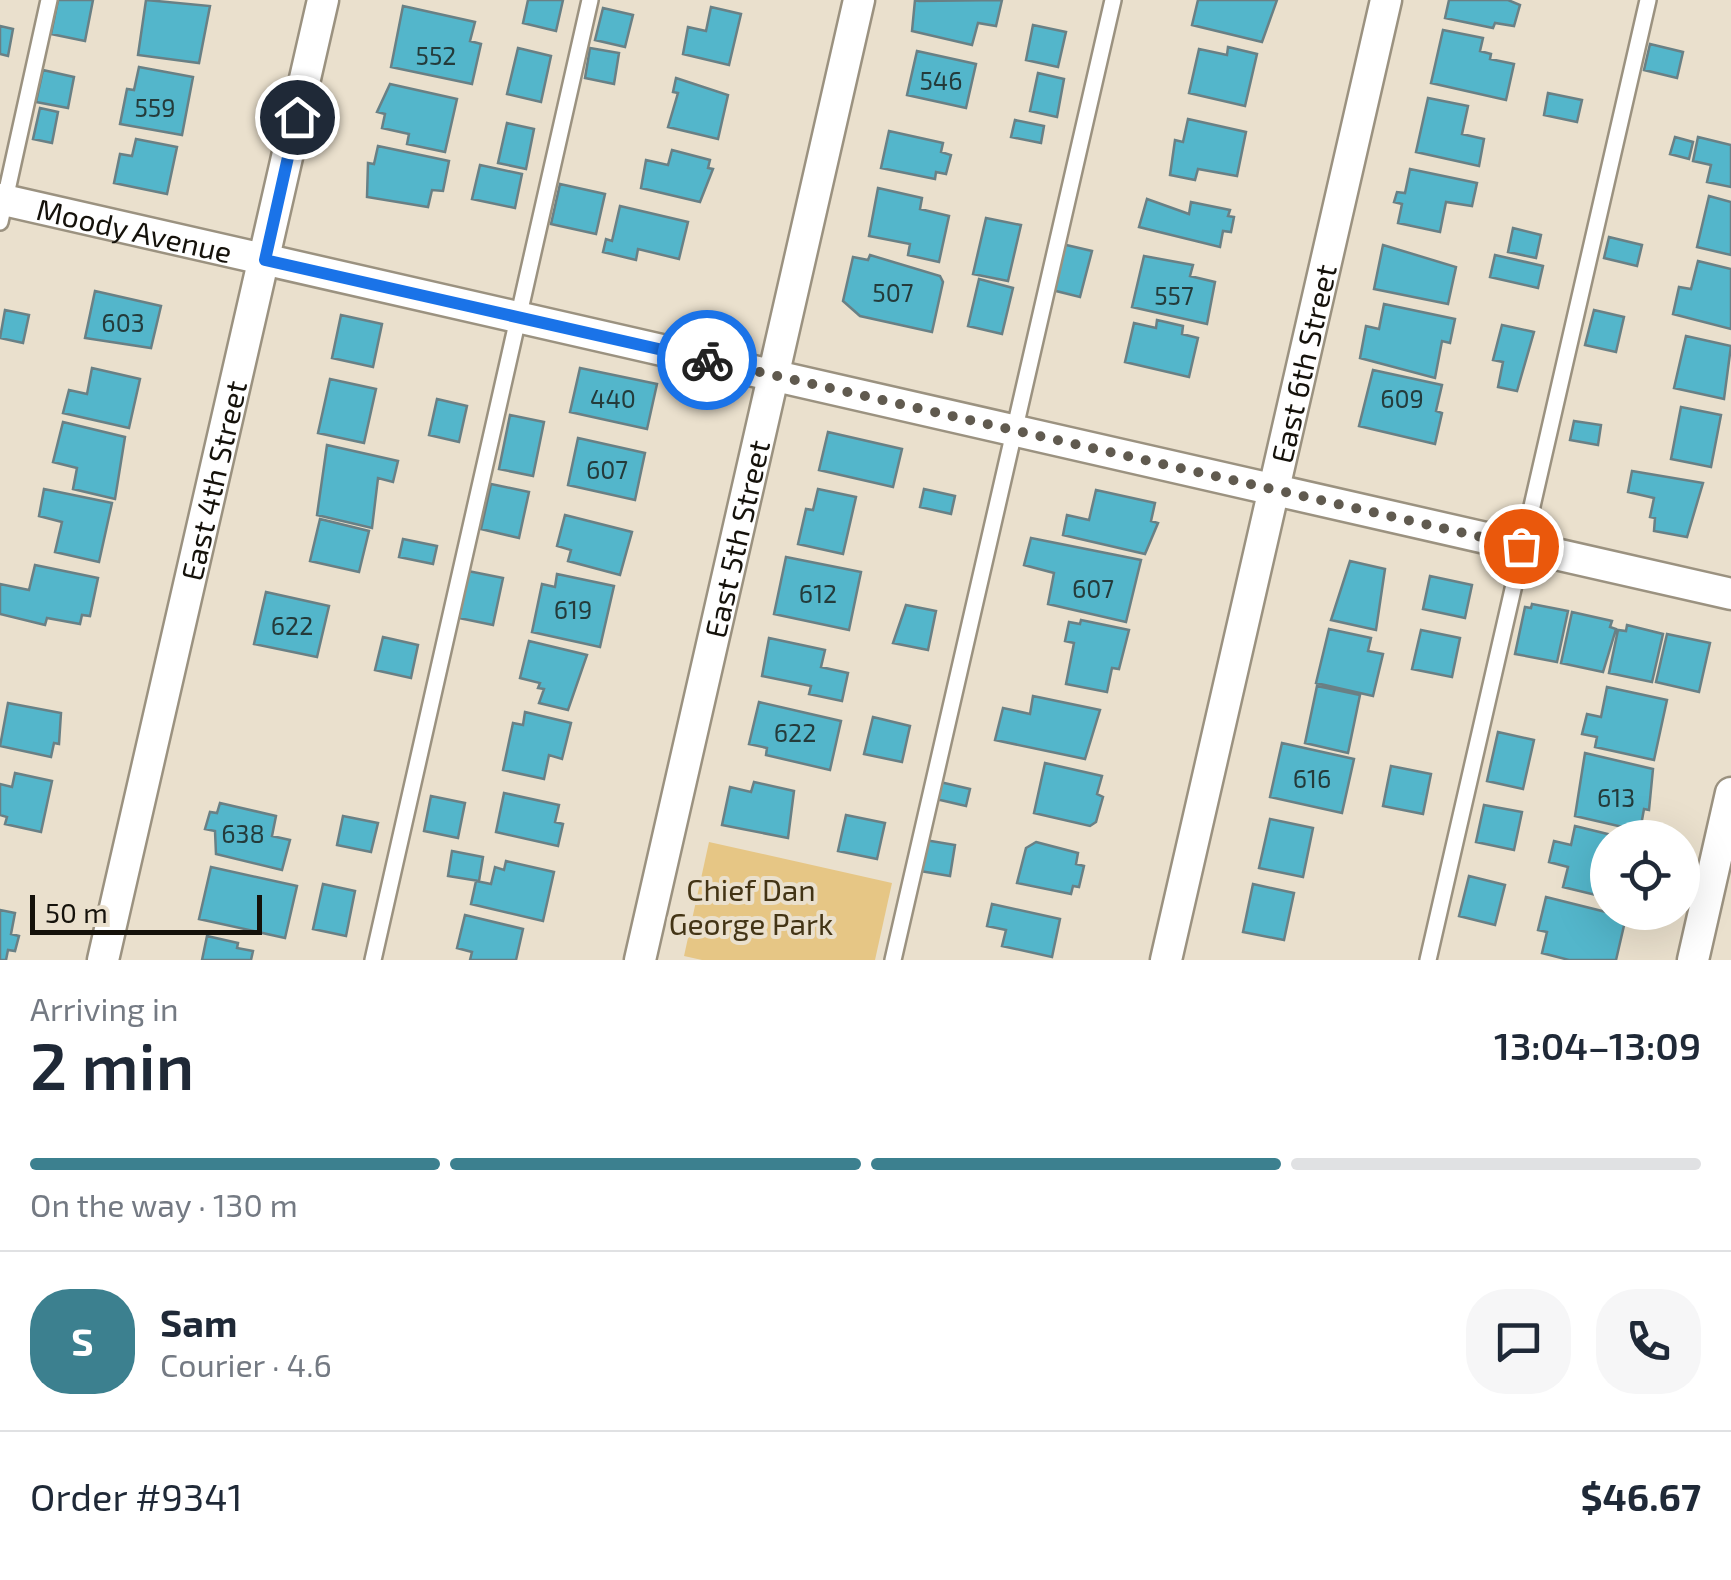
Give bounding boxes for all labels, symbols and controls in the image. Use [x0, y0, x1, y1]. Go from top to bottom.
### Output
house number: 552 [416, 40, 456, 70]
house number: 546 [919, 65, 963, 95]
pin [255, 75, 340, 160]
icon: home [270, 90, 325, 145]
house number: 559 [134, 92, 176, 122]
street label: Moody Avenue [33, 190, 236, 269]
street label: East 6th Street [1263, 261, 1343, 466]
house number: 507 [872, 277, 914, 307]
house number: 557 [1154, 280, 1194, 310]
house number: 603 [101, 307, 145, 337]
courier [657, 310, 757, 410]
icon: bike [680, 333, 735, 388]
street label: East 4th Street [173, 377, 253, 584]
house number: 440 [590, 383, 636, 413]
house number: 609 [1380, 383, 1424, 413]
street label: East 5th Street [696, 436, 776, 641]
house number: 607 [586, 454, 628, 484]
pin [1479, 504, 1564, 589]
icon: bag [1494, 519, 1549, 574]
house number: 607 [1072, 573, 1114, 603]
house number: 612 [799, 578, 837, 608]
house number: 619 [554, 594, 592, 624]
house number: 622 [271, 610, 313, 640]
house number: 622 [774, 717, 816, 747]
house number: 616 [1293, 763, 1331, 793]
house number: 613 [1597, 782, 1635, 812]
house number: 638 [221, 818, 265, 848]
map controls [1590, 820, 1700, 930]
button: locate [1590, 820, 1700, 930]
park label: Chief Dan George Park [669, 871, 833, 941]
scale bar [30, 890, 262, 934]
text: 50 m [45, 895, 108, 929]
text: Arriving in [30, 989, 179, 1027]
text: 13:04–13:09 [1494, 1022, 1701, 1068]
text: 2 min [30, 1025, 194, 1103]
text: On the way · 130 m [30, 1185, 298, 1223]
button: chat [1466, 1289, 1571, 1394]
button: phone [1596, 1289, 1701, 1394]
text: Sam [160, 1299, 237, 1345]
text: S [71, 1318, 94, 1364]
text: Courier · 4.6 [160, 1345, 332, 1383]
text: Order #9341 [30, 1473, 243, 1519]
text: $46.67 [1581, 1473, 1701, 1519]

